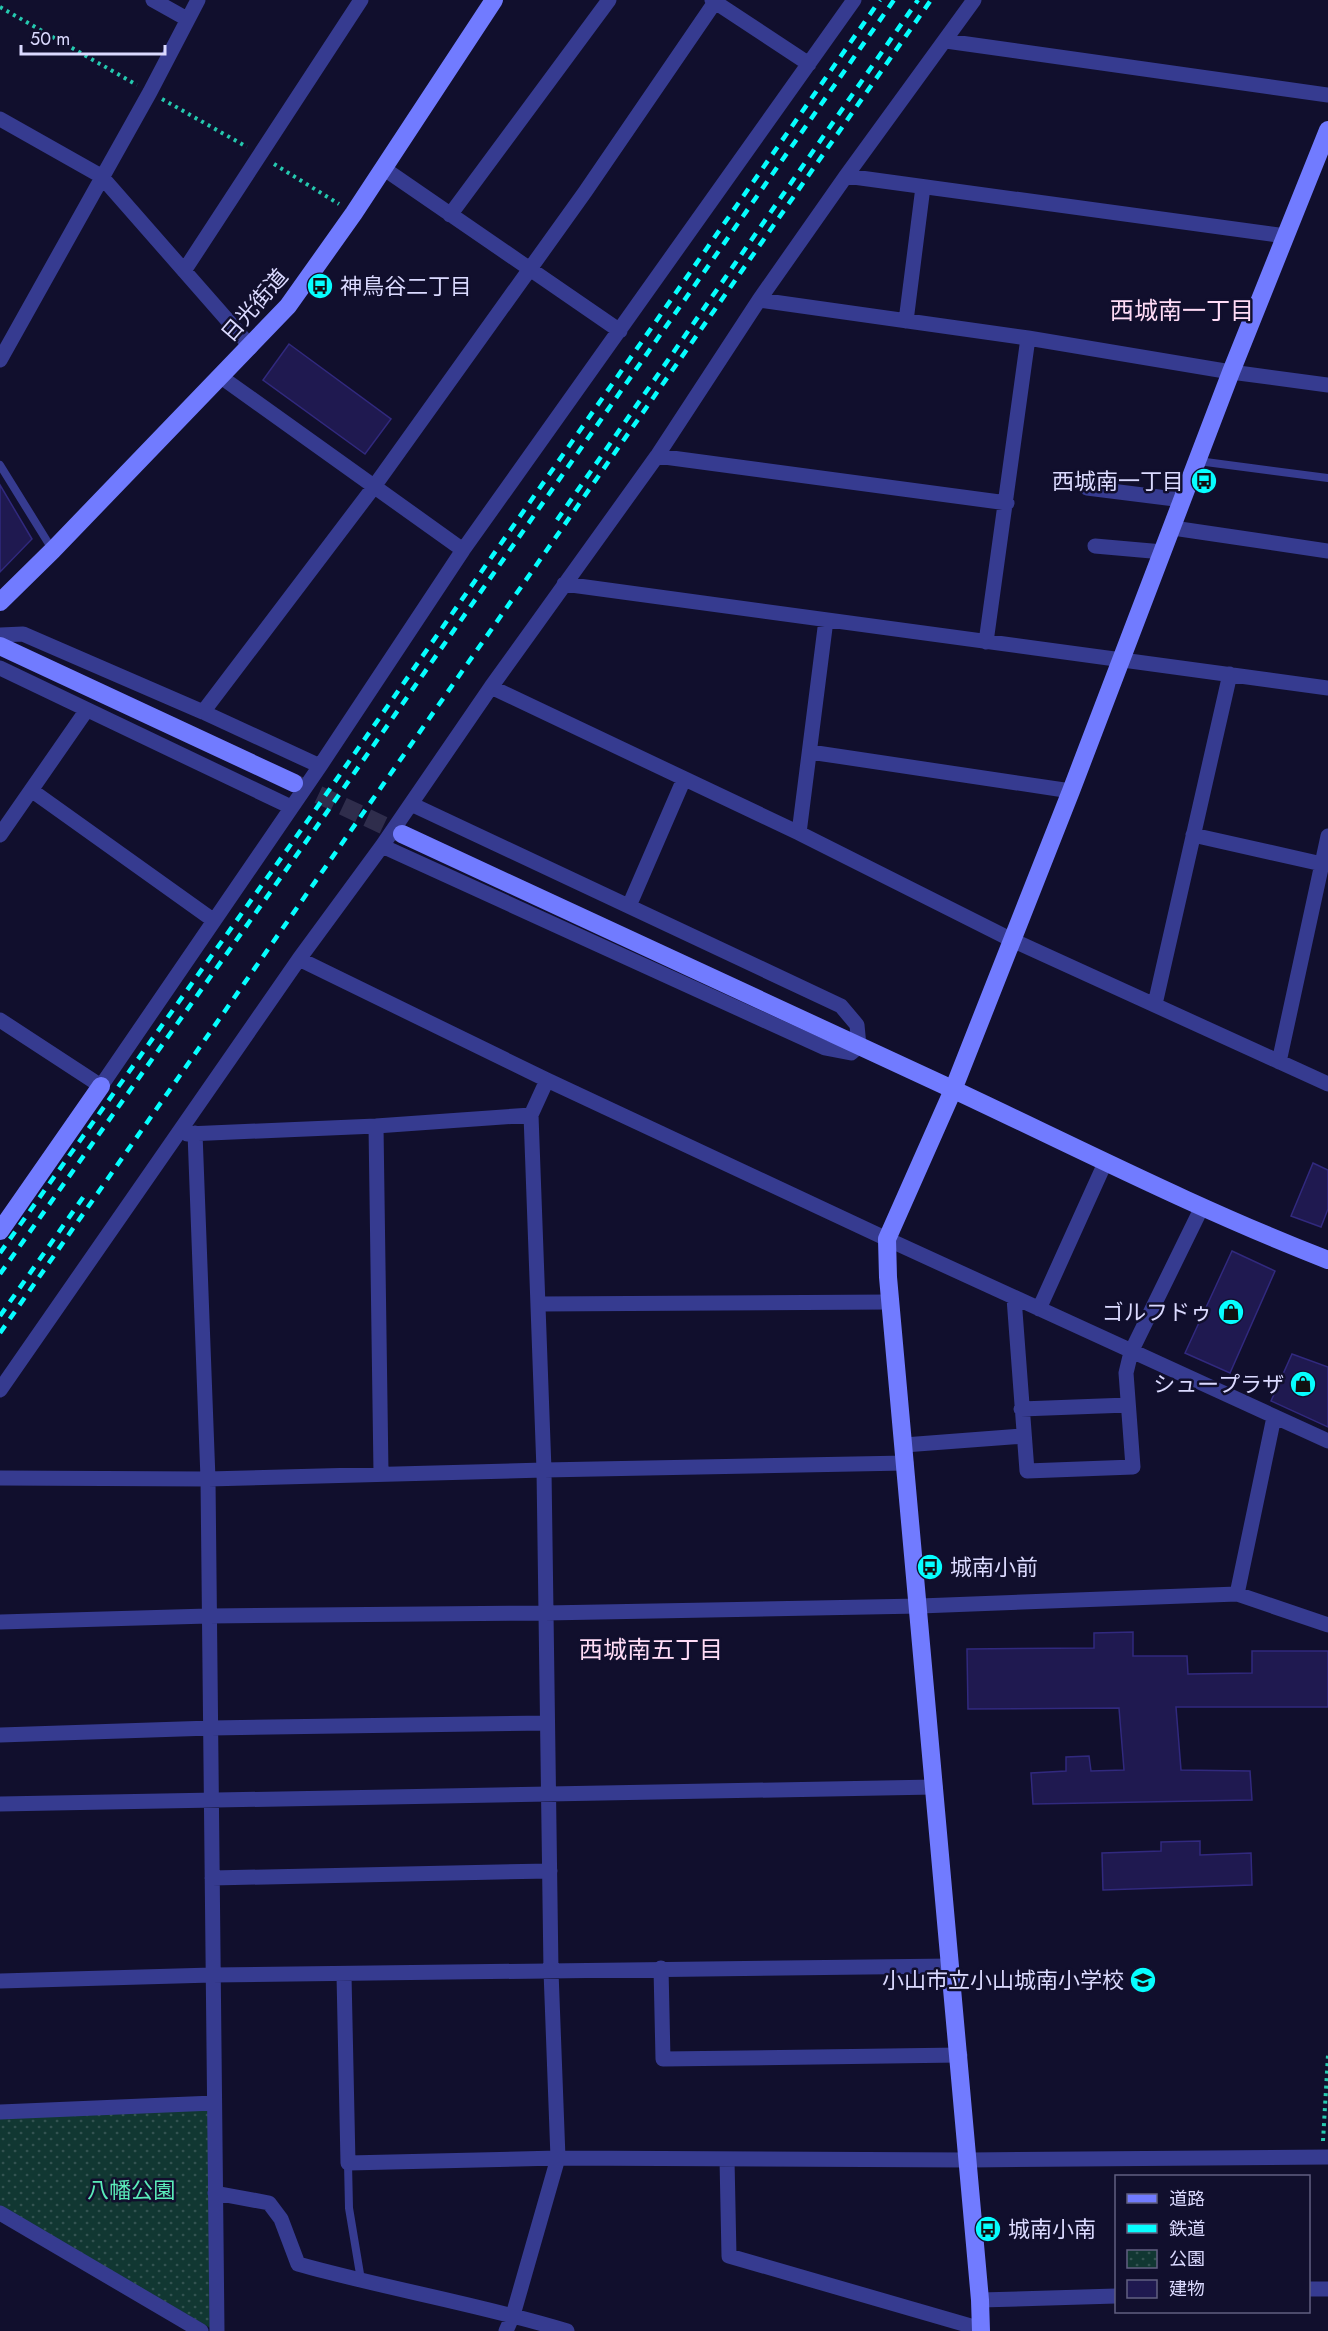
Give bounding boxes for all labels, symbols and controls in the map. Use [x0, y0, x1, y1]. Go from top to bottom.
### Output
scale bar [21, 18, 165, 56]
text: 50 m [30, 26, 70, 52]
street label: 日光街道 [213, 261, 295, 349]
place label: 神鳥谷二丁目 [340, 270, 472, 302]
bus stop icon: 神鳥谷二丁目 [305, 271, 335, 301]
district label: 西城南一丁目 [1110, 293, 1254, 328]
place label: 西城南一丁目 [1052, 465, 1184, 497]
bus stop icon: 西城南一丁目 [1189, 466, 1219, 496]
place label: ゴルフドゥ [1102, 1296, 1212, 1328]
shop icon: ゴルフドゥ [1216, 1297, 1246, 1327]
place label: シュープラザ [1153, 1368, 1284, 1400]
shop icon: シュープラザ [1288, 1369, 1318, 1399]
place label: 城南小前 [950, 1551, 1038, 1583]
bus stop icon: 城南小前 [915, 1552, 945, 1582]
district label: 西城南五丁目 [579, 1632, 723, 1667]
place label: 小山市立小山城南小学校 [882, 1964, 1124, 1996]
school or university icon: 小山市立小山城南小学校 [1128, 1965, 1158, 1995]
park label: 八幡公園 [87, 2174, 175, 2206]
legend [1115, 2175, 1310, 2313]
text: 道路 [1169, 2186, 1205, 2212]
place label: 城南小南 [1008, 2213, 1096, 2245]
bus stop icon: 城南小南 [973, 2214, 1003, 2244]
text: 鉄道 [1169, 2216, 1205, 2242]
text: 公園 [1169, 2246, 1205, 2272]
text: 建物 [1169, 2276, 1205, 2302]

